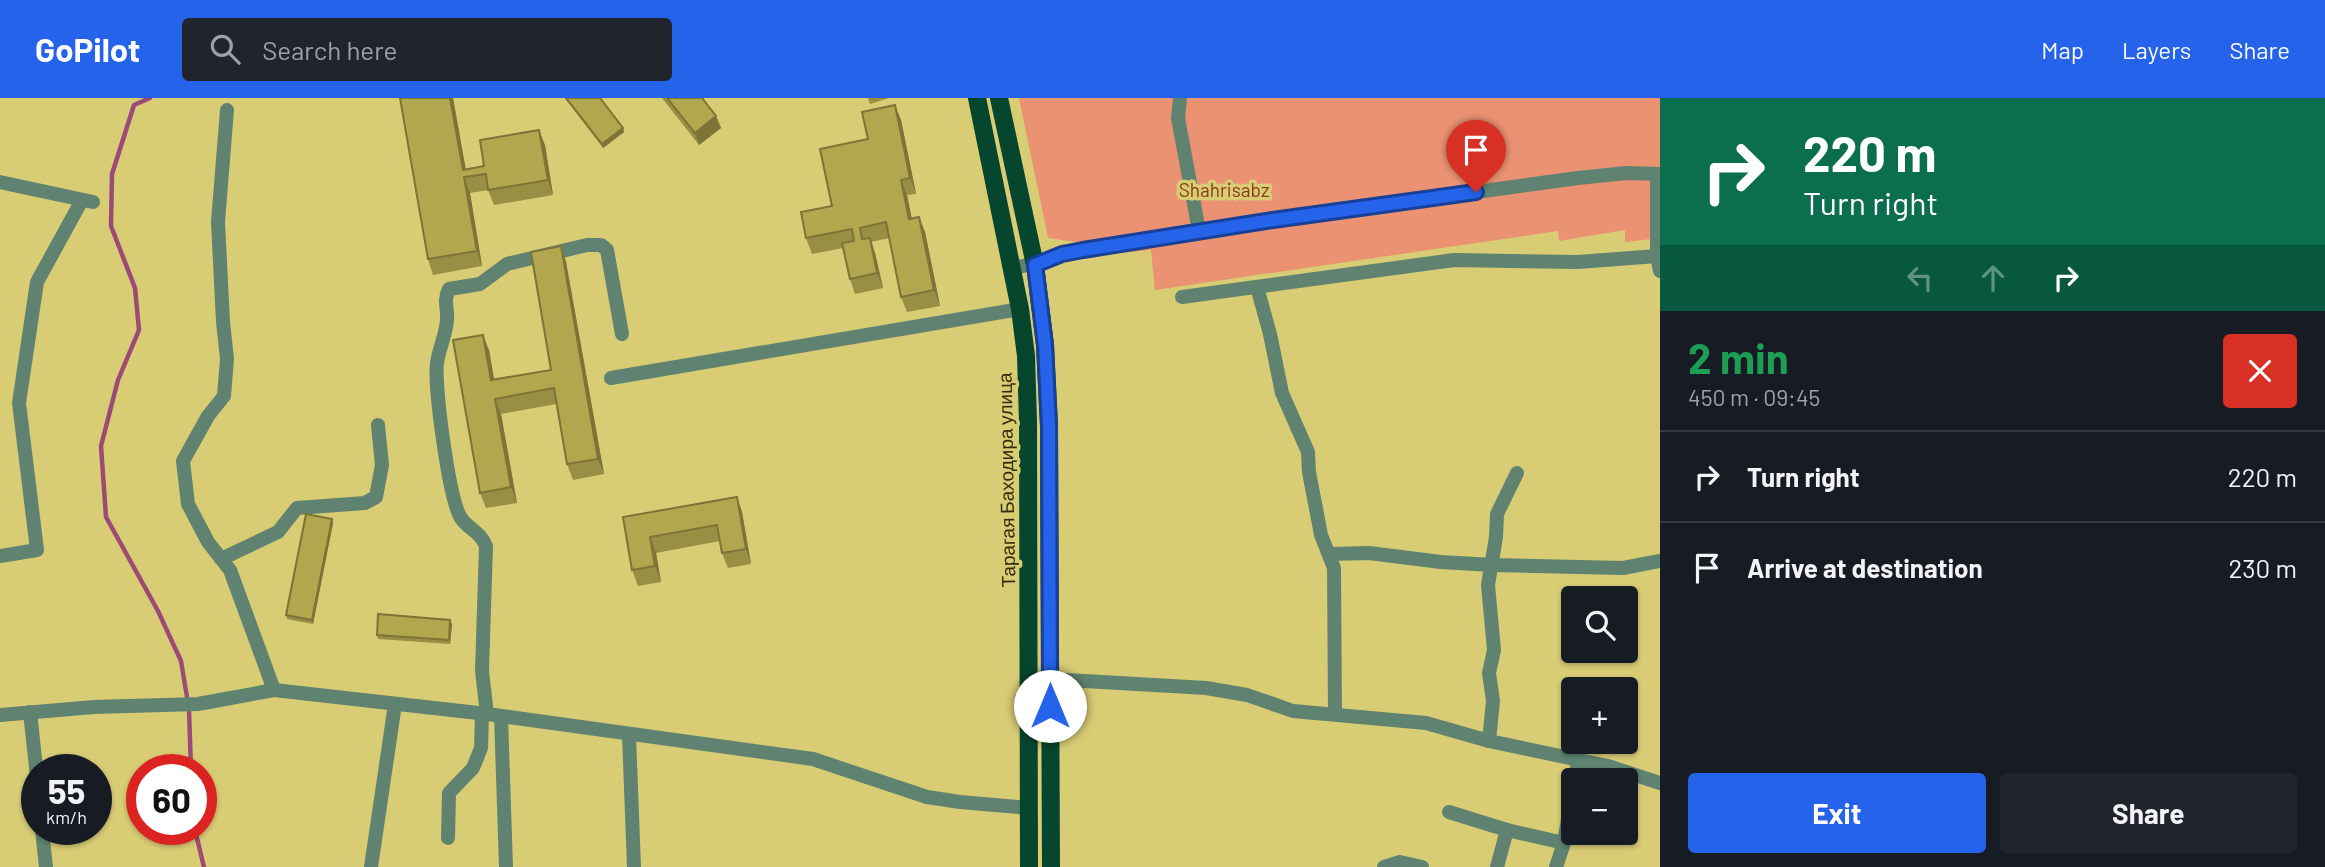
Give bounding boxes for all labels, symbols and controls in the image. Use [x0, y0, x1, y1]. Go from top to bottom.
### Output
search box [182, 18, 672, 81]
text: GoPilot [35, 29, 140, 69]
icon: search [206, 30, 244, 68]
text: Search here [262, 34, 397, 65]
text: Map [2041, 35, 2084, 64]
text: Layers [2122, 35, 2191, 64]
text: Share [2229, 35, 2290, 64]
pin [1446, 120, 1506, 192]
text: 220 m [1803, 123, 1937, 182]
icon: right [1688, 126, 1779, 217]
icon: arrive [1457, 131, 1495, 169]
park label: Shahrisabz [1179, 178, 1269, 201]
text: Turn right [1803, 183, 1938, 221]
icon: left [1901, 259, 1939, 297]
icon: ahead [1974, 259, 2012, 297]
icon: right [2047, 259, 2085, 297]
text: 2 min [1688, 332, 1789, 382]
button: close [2223, 334, 2297, 408]
street label: Тарагая Баходира улица [993, 372, 1019, 588]
text: 450 m · 09:45 [1688, 383, 1820, 411]
icon: right [1688, 458, 1726, 496]
text: Turn right [1747, 461, 1860, 492]
text: 220 m [2228, 461, 2297, 492]
icon: arrive [1688, 549, 1726, 587]
text: Arrive at destination [1747, 552, 1983, 583]
text: 230 m [2228, 552, 2297, 583]
map controls [1561, 586, 1638, 845]
button: search [1561, 586, 1638, 663]
position arrow [1013, 669, 1087, 743]
button: + [1561, 677, 1638, 754]
speed limit sign: 60 [126, 754, 217, 845]
button: − [1561, 768, 1638, 845]
text: 55 [48, 769, 85, 811]
button: Exit [1688, 773, 1986, 853]
button: Share [2000, 773, 2297, 853]
text: km/h [46, 806, 87, 828]

